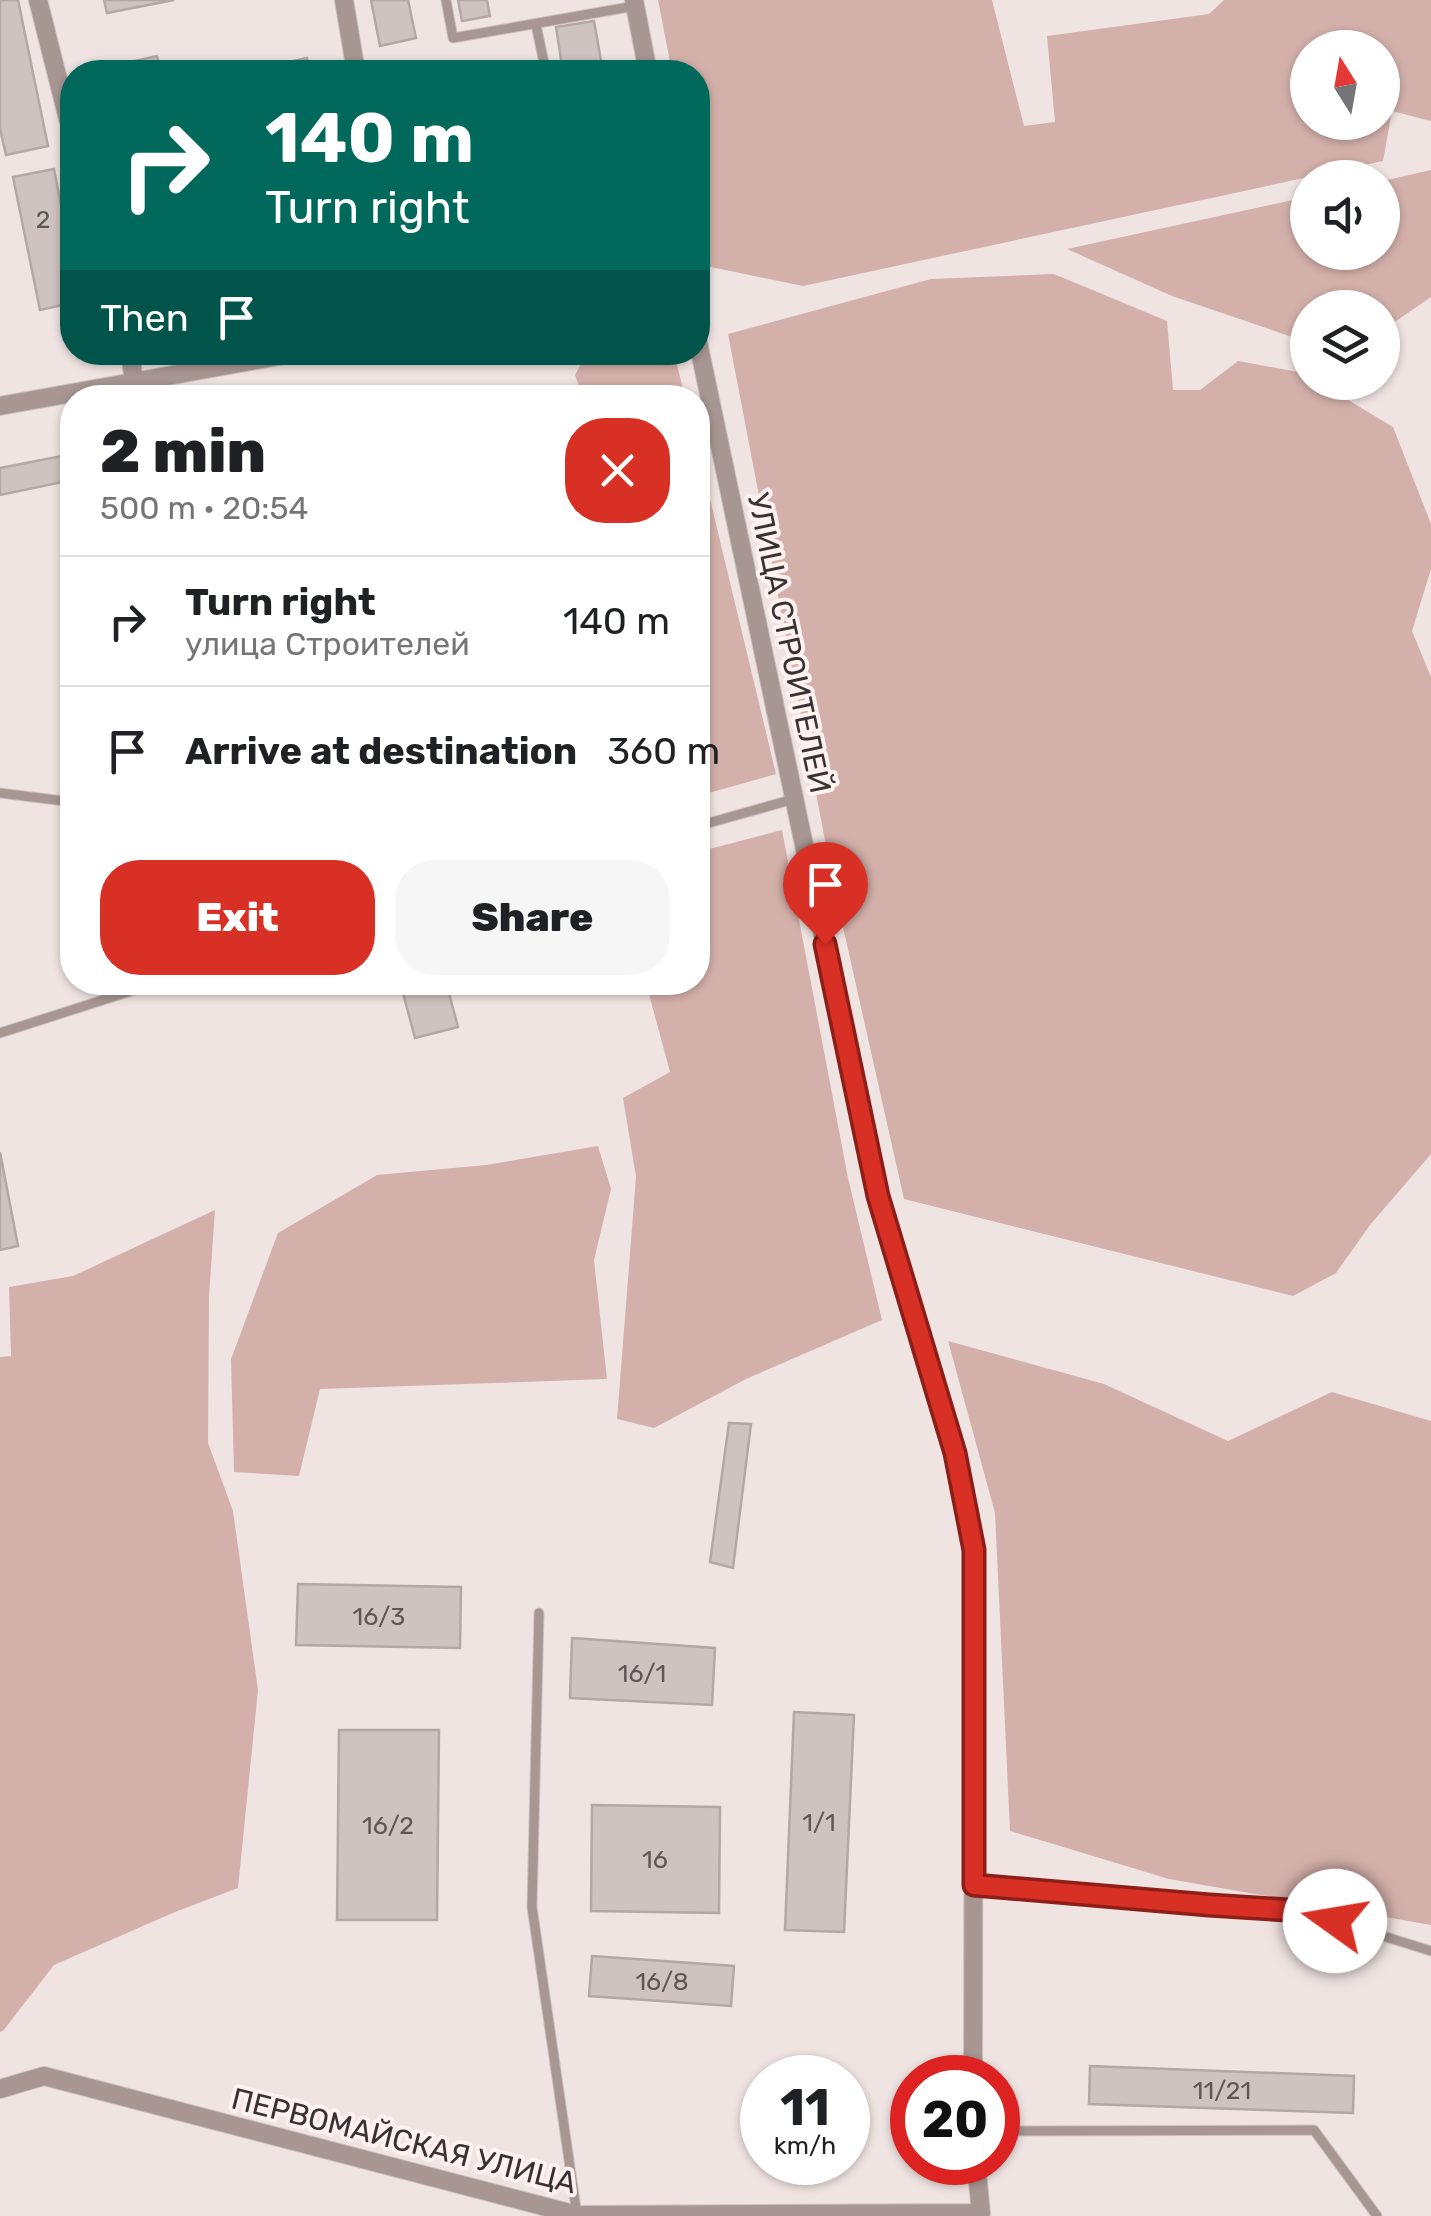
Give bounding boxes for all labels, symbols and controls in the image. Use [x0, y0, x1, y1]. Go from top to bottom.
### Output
north arrow [1290, 30, 1400, 140]
map controls [1290, 30, 1400, 400]
text: 140 m [265, 97, 474, 180]
icon: right [100, 100, 230, 230]
button: sound [1290, 160, 1400, 270]
text: Turn right [265, 181, 469, 234]
house number: 2 [36, 205, 50, 234]
icon: arrive [209, 290, 264, 345]
button: layers [1290, 290, 1400, 400]
text: Then [100, 295, 189, 341]
text: 2 min [100, 416, 266, 487]
button: close [565, 418, 670, 523]
text: 500 m · 20:54 [100, 489, 308, 527]
street label: УЛИЦА СТРОИТЕЛЕЙ [740, 490, 838, 796]
text: Turn right [185, 579, 376, 625]
icon: right [100, 594, 155, 649]
text: 140 m [563, 598, 670, 644]
text: улица Строителей [185, 625, 470, 663]
icon: arrive [100, 724, 155, 779]
text: Arrive at destination [185, 728, 577, 774]
text: 360 m [607, 728, 720, 774]
pin [783, 842, 868, 945]
icon: arrive [798, 857, 853, 912]
button: Exit [100, 860, 375, 975]
button: Share [395, 860, 670, 975]
house number: 16/3 [353, 1602, 405, 1631]
house number: 16/1 [618, 1659, 666, 1688]
house number: 1/1 [802, 1808, 836, 1837]
house number: 16/2 [362, 1811, 414, 1840]
house number: 16 [642, 1845, 668, 1874]
position arrow [1283, 1869, 1387, 1973]
house number: 16/8 [635, 1967, 689, 1996]
speed limit sign: 20 [890, 2055, 1020, 2185]
house number: 11/21 [1193, 2076, 1251, 2105]
text: 11 [780, 2078, 830, 2138]
street label: ПЕРВОМАЙСКАЯ УЛИЦА [228, 2081, 580, 2201]
text: km/h [774, 2131, 836, 2160]

